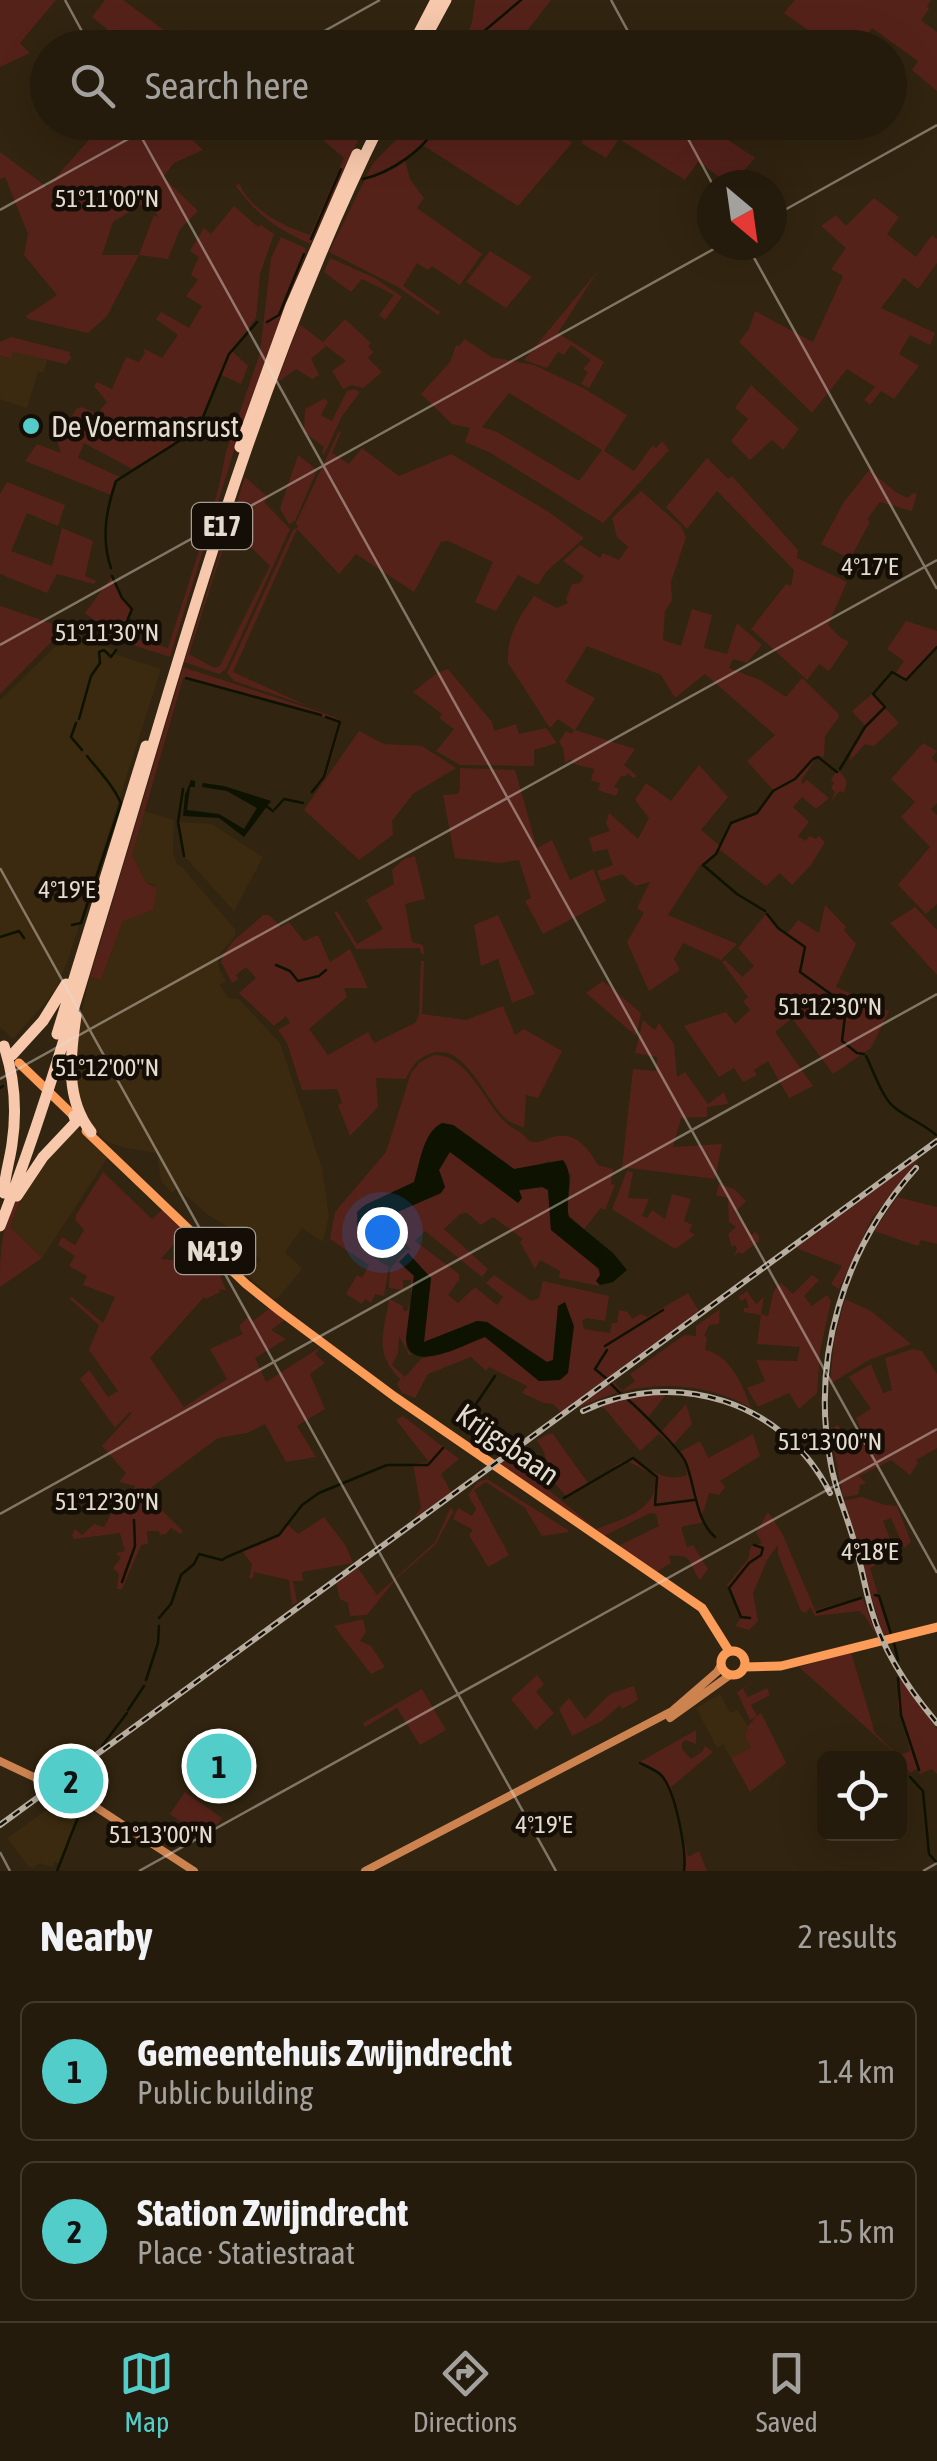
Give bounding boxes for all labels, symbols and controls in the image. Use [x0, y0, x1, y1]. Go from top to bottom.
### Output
search box [30, 30, 907, 140]
icon: search [65, 58, 120, 113]
text: Search here [145, 64, 309, 107]
north arrow [697, 170, 787, 260]
text: 51°11'00"N [55, 184, 159, 212]
place label: De Voermansrust [51, 409, 239, 443]
marker: De Voermansrust [20, 415, 42, 437]
road number: E17 [192, 503, 252, 549]
text: 4°17'E [842, 552, 899, 580]
text: 51°11'30"N [55, 618, 159, 646]
text: 4°19'E [39, 875, 96, 903]
text: 51°12'30"N [778, 992, 882, 1020]
text: 51°12'00"N [55, 1053, 159, 1081]
your location [357, 1207, 408, 1258]
road number: N419 [175, 1228, 255, 1274]
street label: Krijgsbaan [450, 1396, 566, 1492]
text: 51°13'00"N [778, 1427, 882, 1455]
text: 51°12'30"N [55, 1487, 159, 1515]
text: 4°18'E [842, 1537, 899, 1565]
pin: 1 [186, 1728, 252, 1804]
pin: 2 [38, 1744, 104, 1818]
map controls [817, 1751, 907, 1841]
button: locate [817, 1751, 907, 1841]
text: 4°19'E [516, 1810, 573, 1838]
text: 51°13'00"N [109, 1820, 213, 1848]
text: Nearby [40, 1912, 153, 1960]
text: 2 results [798, 1918, 897, 1955]
text: Gemeentehuis Zwijndrecht [137, 2031, 512, 2074]
text: 1 [67, 2053, 82, 2090]
text: 1.4 km [818, 2053, 895, 2090]
text: Public building [137, 2074, 313, 2111]
text: Station Zwijndrecht [137, 2191, 408, 2234]
text: 2 [67, 2213, 82, 2250]
text: 1.5 km [818, 2213, 895, 2250]
text: Place · Statiestraat [137, 2234, 355, 2271]
tab: Map [119, 2346, 174, 2438]
tab: Directions [413, 2346, 517, 2438]
tab: Saved [756, 2346, 818, 2438]

